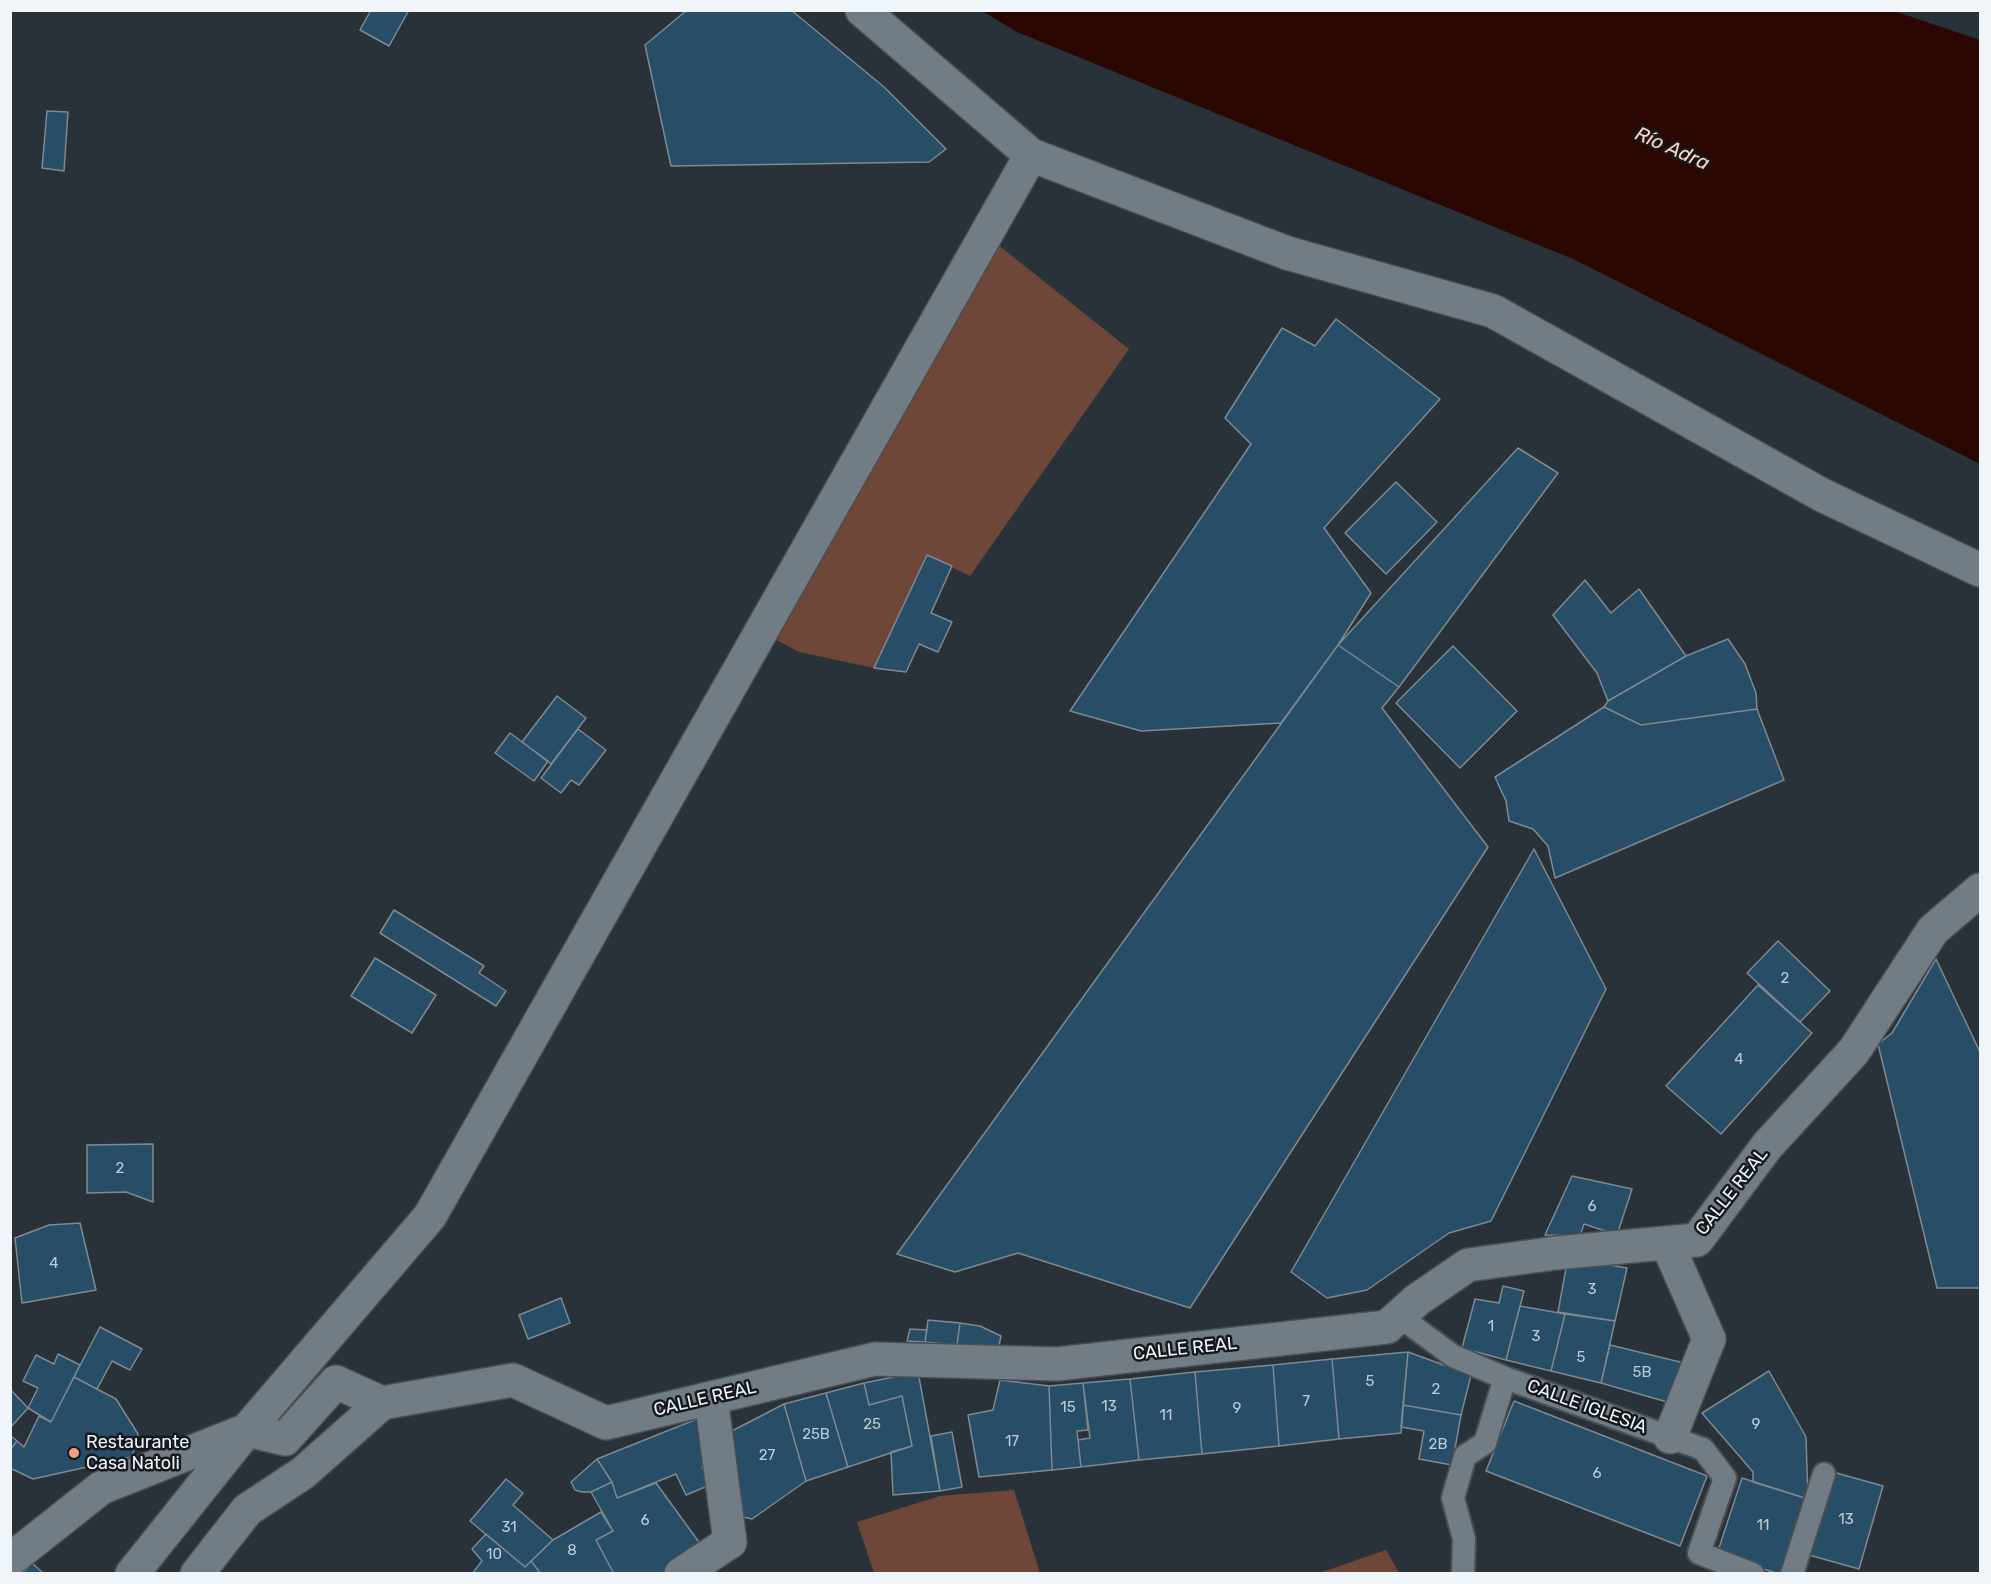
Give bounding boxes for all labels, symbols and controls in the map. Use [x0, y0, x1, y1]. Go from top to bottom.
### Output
water label: Río Adra [1631, 122, 1713, 176]
house number: 2 [1781, 970, 1789, 988]
house number: 4 [1734, 1051, 1744, 1069]
street label: CALLE REAL [1691, 1144, 1773, 1240]
house number: 2 [116, 1160, 124, 1178]
house number: 6 [1587, 1198, 1597, 1216]
house number: 4 [49, 1255, 59, 1273]
house number: 3 [1587, 1281, 1597, 1299]
house number: 1 [1488, 1318, 1494, 1336]
house number: 3 [1531, 1328, 1541, 1346]
street label: CALLE REAL [1132, 1333, 1238, 1365]
house number: 5 [1577, 1349, 1585, 1367]
house number: 5B [1633, 1364, 1651, 1382]
house number: 5 [1366, 1373, 1374, 1391]
street label: CALLE IGLESIA [1524, 1375, 1650, 1439]
street label: CALLE REAL [652, 1377, 758, 1421]
house number: 2 [1432, 1381, 1440, 1399]
house number: 7 [1302, 1393, 1310, 1411]
house number: 13 [1101, 1398, 1117, 1416]
house number: 15 [1060, 1399, 1076, 1417]
house number: 9 [1233, 1400, 1241, 1418]
house number: 11 [1160, 1407, 1172, 1425]
house number: 25 [863, 1416, 881, 1434]
house number: 9 [1752, 1416, 1760, 1434]
house number: 25B [802, 1426, 830, 1444]
place label: Restaurante Casa Natoli [86, 1432, 189, 1474]
house number: 17 [1005, 1433, 1019, 1451]
house number: 2B [1429, 1436, 1447, 1454]
marker: Restaurante Casa Natoli [67, 1446, 81, 1460]
house number: 27 [759, 1447, 775, 1465]
house number: 6 [1592, 1465, 1602, 1483]
house number: 13 [1838, 1511, 1854, 1529]
house number: 6 [640, 1512, 650, 1530]
house number: 11 [1757, 1517, 1769, 1535]
house number: 31 [501, 1519, 517, 1537]
house number: 8 [567, 1542, 577, 1560]
house number: 10 [486, 1546, 502, 1564]

